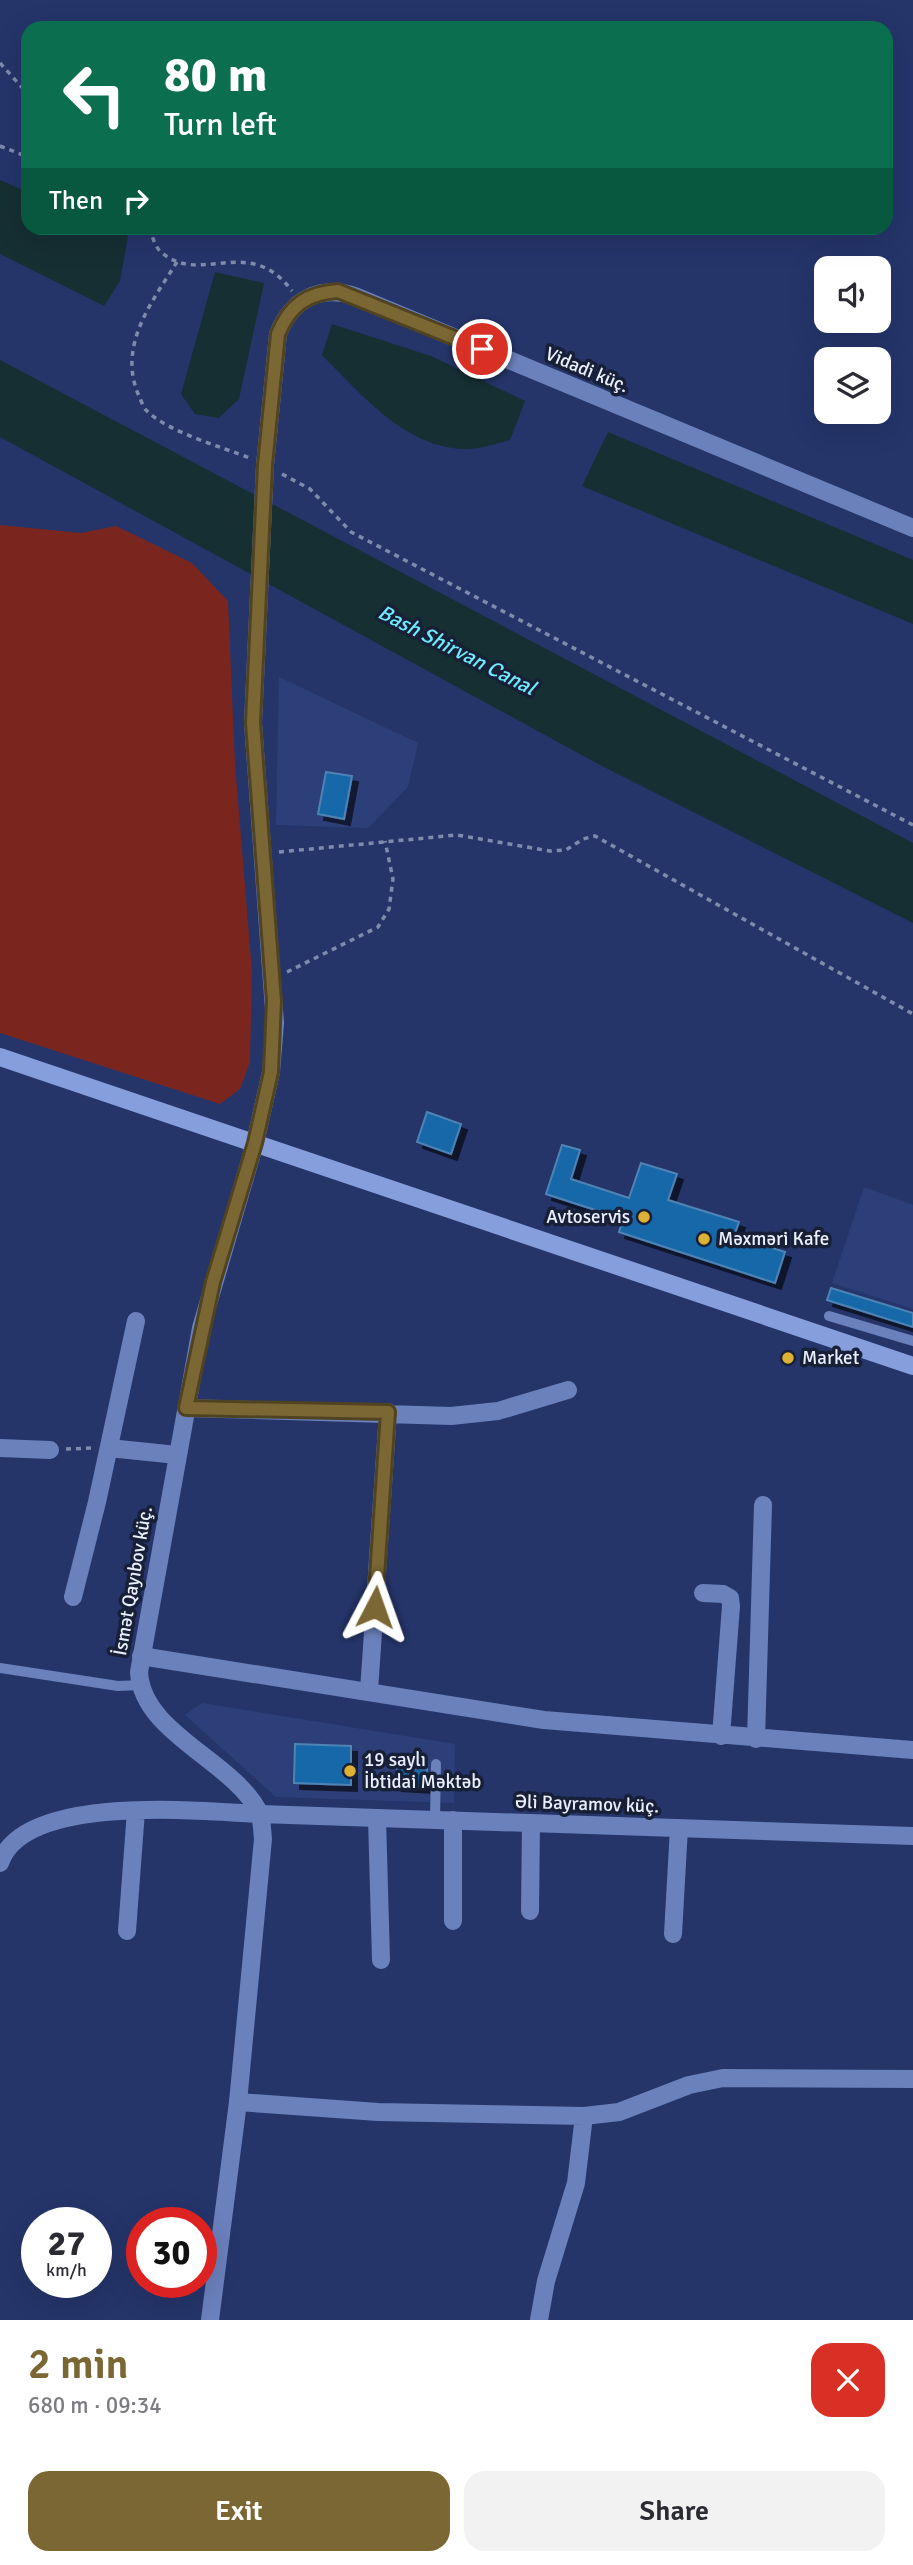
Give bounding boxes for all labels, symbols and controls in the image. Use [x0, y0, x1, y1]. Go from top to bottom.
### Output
text: 80 m [164, 45, 267, 105]
icon: left [49, 49, 140, 140]
text: Turn left [164, 105, 277, 144]
icon: right [117, 182, 155, 220]
text: Then [49, 185, 103, 217]
map controls [814, 256, 891, 424]
button: sound [814, 256, 891, 333]
pin [452, 319, 512, 379]
icon: arrive [463, 330, 501, 368]
street label: Vidadi küç. [542, 342, 632, 398]
button: layers [814, 347, 891, 424]
water label: Bash Shirvan Canal [374, 599, 542, 702]
place label: Avtoservis [546, 1205, 630, 1229]
marker: Avtoservis [636, 1209, 652, 1225]
place label: Məxməri Kafe [718, 1227, 829, 1251]
marker: Məxməri Kafe [696, 1231, 712, 1247]
place label: Market [802, 1346, 860, 1370]
marker: Market [780, 1350, 796, 1366]
street label: İsmət Qayıbov küç. [108, 1505, 158, 1657]
position arrow [338, 1570, 412, 1644]
place label: 19 saylı İbtidai Məktəb [364, 1748, 481, 1794]
marker: 19 saylı İbtidai Məktəb [342, 1763, 358, 1779]
street label: Əli Bayramov küç. [514, 1789, 660, 1819]
speed limit sign: 30 [126, 2207, 217, 2298]
text: 27 [48, 2222, 85, 2265]
text: km/h [46, 2259, 87, 2281]
text: 2 min [28, 2339, 129, 2390]
button: close [811, 2343, 885, 2417]
text: 680 m · 09:34 [28, 2391, 162, 2420]
button: Exit [28, 2471, 450, 2551]
button: Share [464, 2471, 885, 2551]

